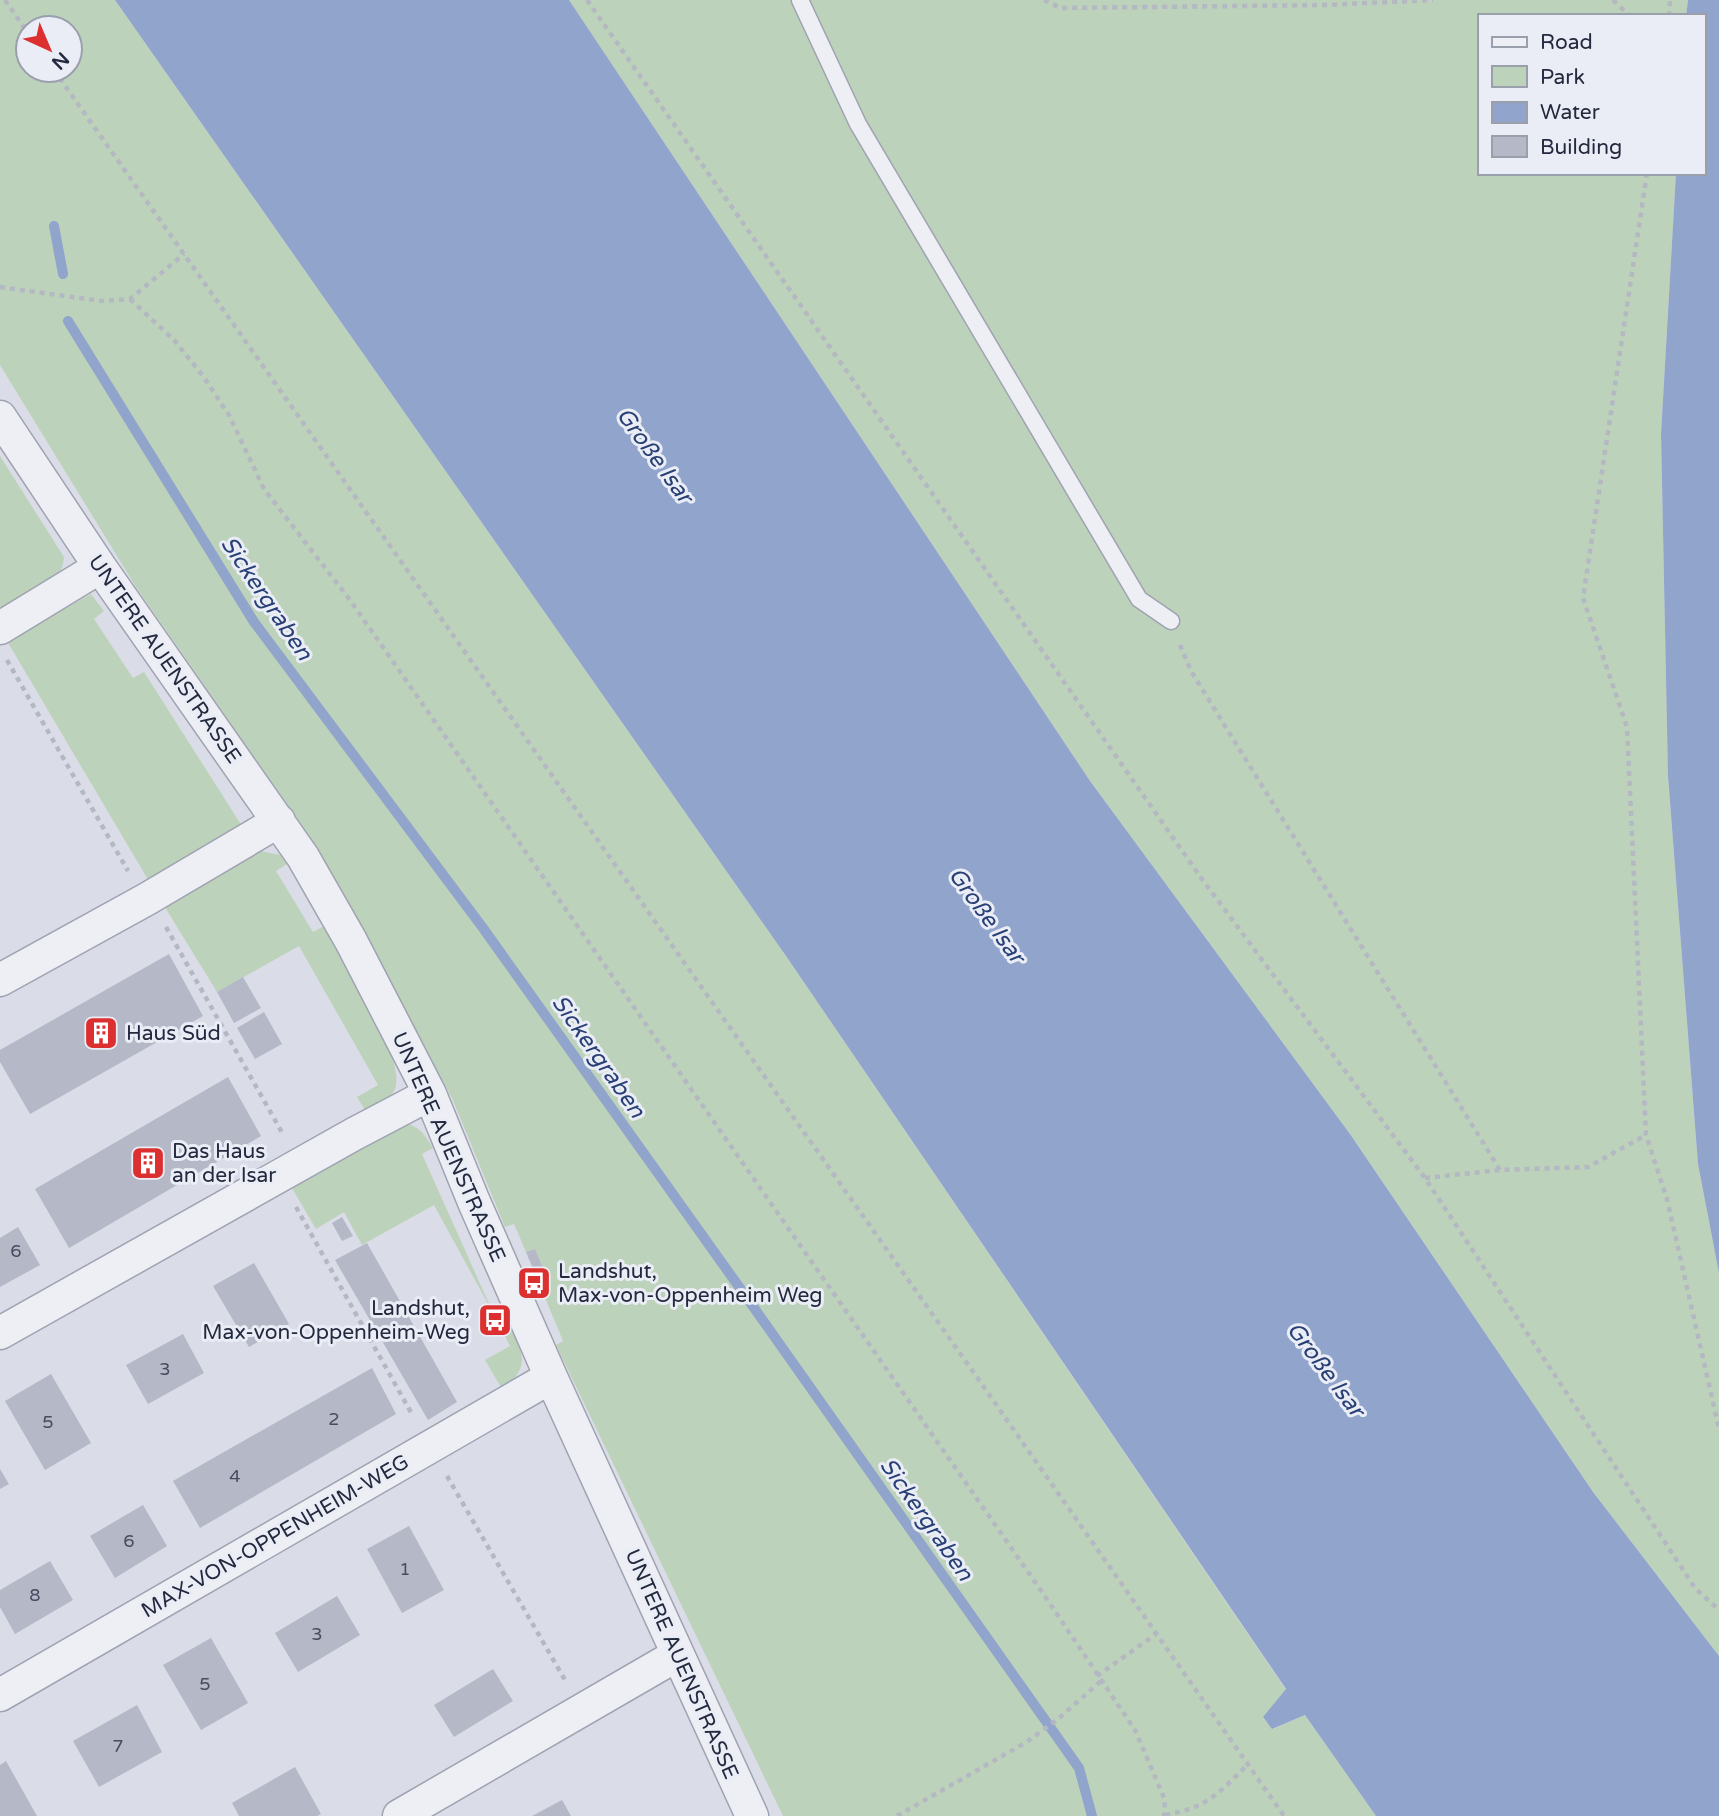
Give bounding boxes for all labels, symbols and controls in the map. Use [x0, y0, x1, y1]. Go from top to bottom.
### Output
north arrow [14, 14, 84, 84]
legend [1478, 14, 1705, 175]
text: Road [1540, 30, 1593, 55]
text: N [47, 47, 73, 74]
text: Park [1540, 65, 1585, 90]
text: Water [1540, 100, 1600, 125]
text: Building [1540, 135, 1622, 160]
water label: Große Isar [610, 402, 700, 512]
water label: Sickergraben [214, 531, 318, 667]
street label: UNTERE AUENSTRASSE [83, 550, 246, 768]
water label: Große Isar [942, 862, 1032, 972]
water label: Sickergraben [546, 990, 651, 1124]
building icon: Haus Süd [82, 1014, 120, 1052]
place label: Haus Süd [126, 1021, 221, 1046]
street label: UNTERE AUENSTRASSE [386, 1028, 511, 1266]
place label: Das Haus an der Isar [172, 1139, 276, 1188]
building icon: Das Haus an der Isar [129, 1144, 167, 1182]
house number: 6 [10, 1240, 22, 1262]
place label: Landshut, Max-von-Oppenheim Weg [558, 1259, 823, 1308]
bus stop icon: Landshut, Max-von-Oppenheim Weg [515, 1264, 553, 1302]
place label: Landshut, Max-von-Oppenheim-Weg [202, 1296, 470, 1345]
bus stop icon: Landshut, Max-von-Oppenheim-Weg [476, 1301, 514, 1339]
water label: Große Isar [1280, 1316, 1372, 1425]
house number: 3 [159, 1358, 171, 1380]
house number: 2 [328, 1408, 340, 1430]
house number: 5 [42, 1411, 54, 1433]
street label: MAX-VON-OPPENHEIM-WEG [137, 1449, 413, 1623]
water label: Sickergraben [874, 1453, 979, 1587]
house number: 4 [229, 1465, 241, 1487]
house number: 6 [123, 1530, 135, 1552]
street label: UNTERE AUENSTRASSE [619, 1545, 744, 1783]
house number: 1 [399, 1558, 411, 1580]
house number: 8 [29, 1584, 41, 1606]
house number: 3 [311, 1623, 323, 1645]
house number: 5 [199, 1673, 211, 1695]
house number: 7 [112, 1735, 124, 1757]

